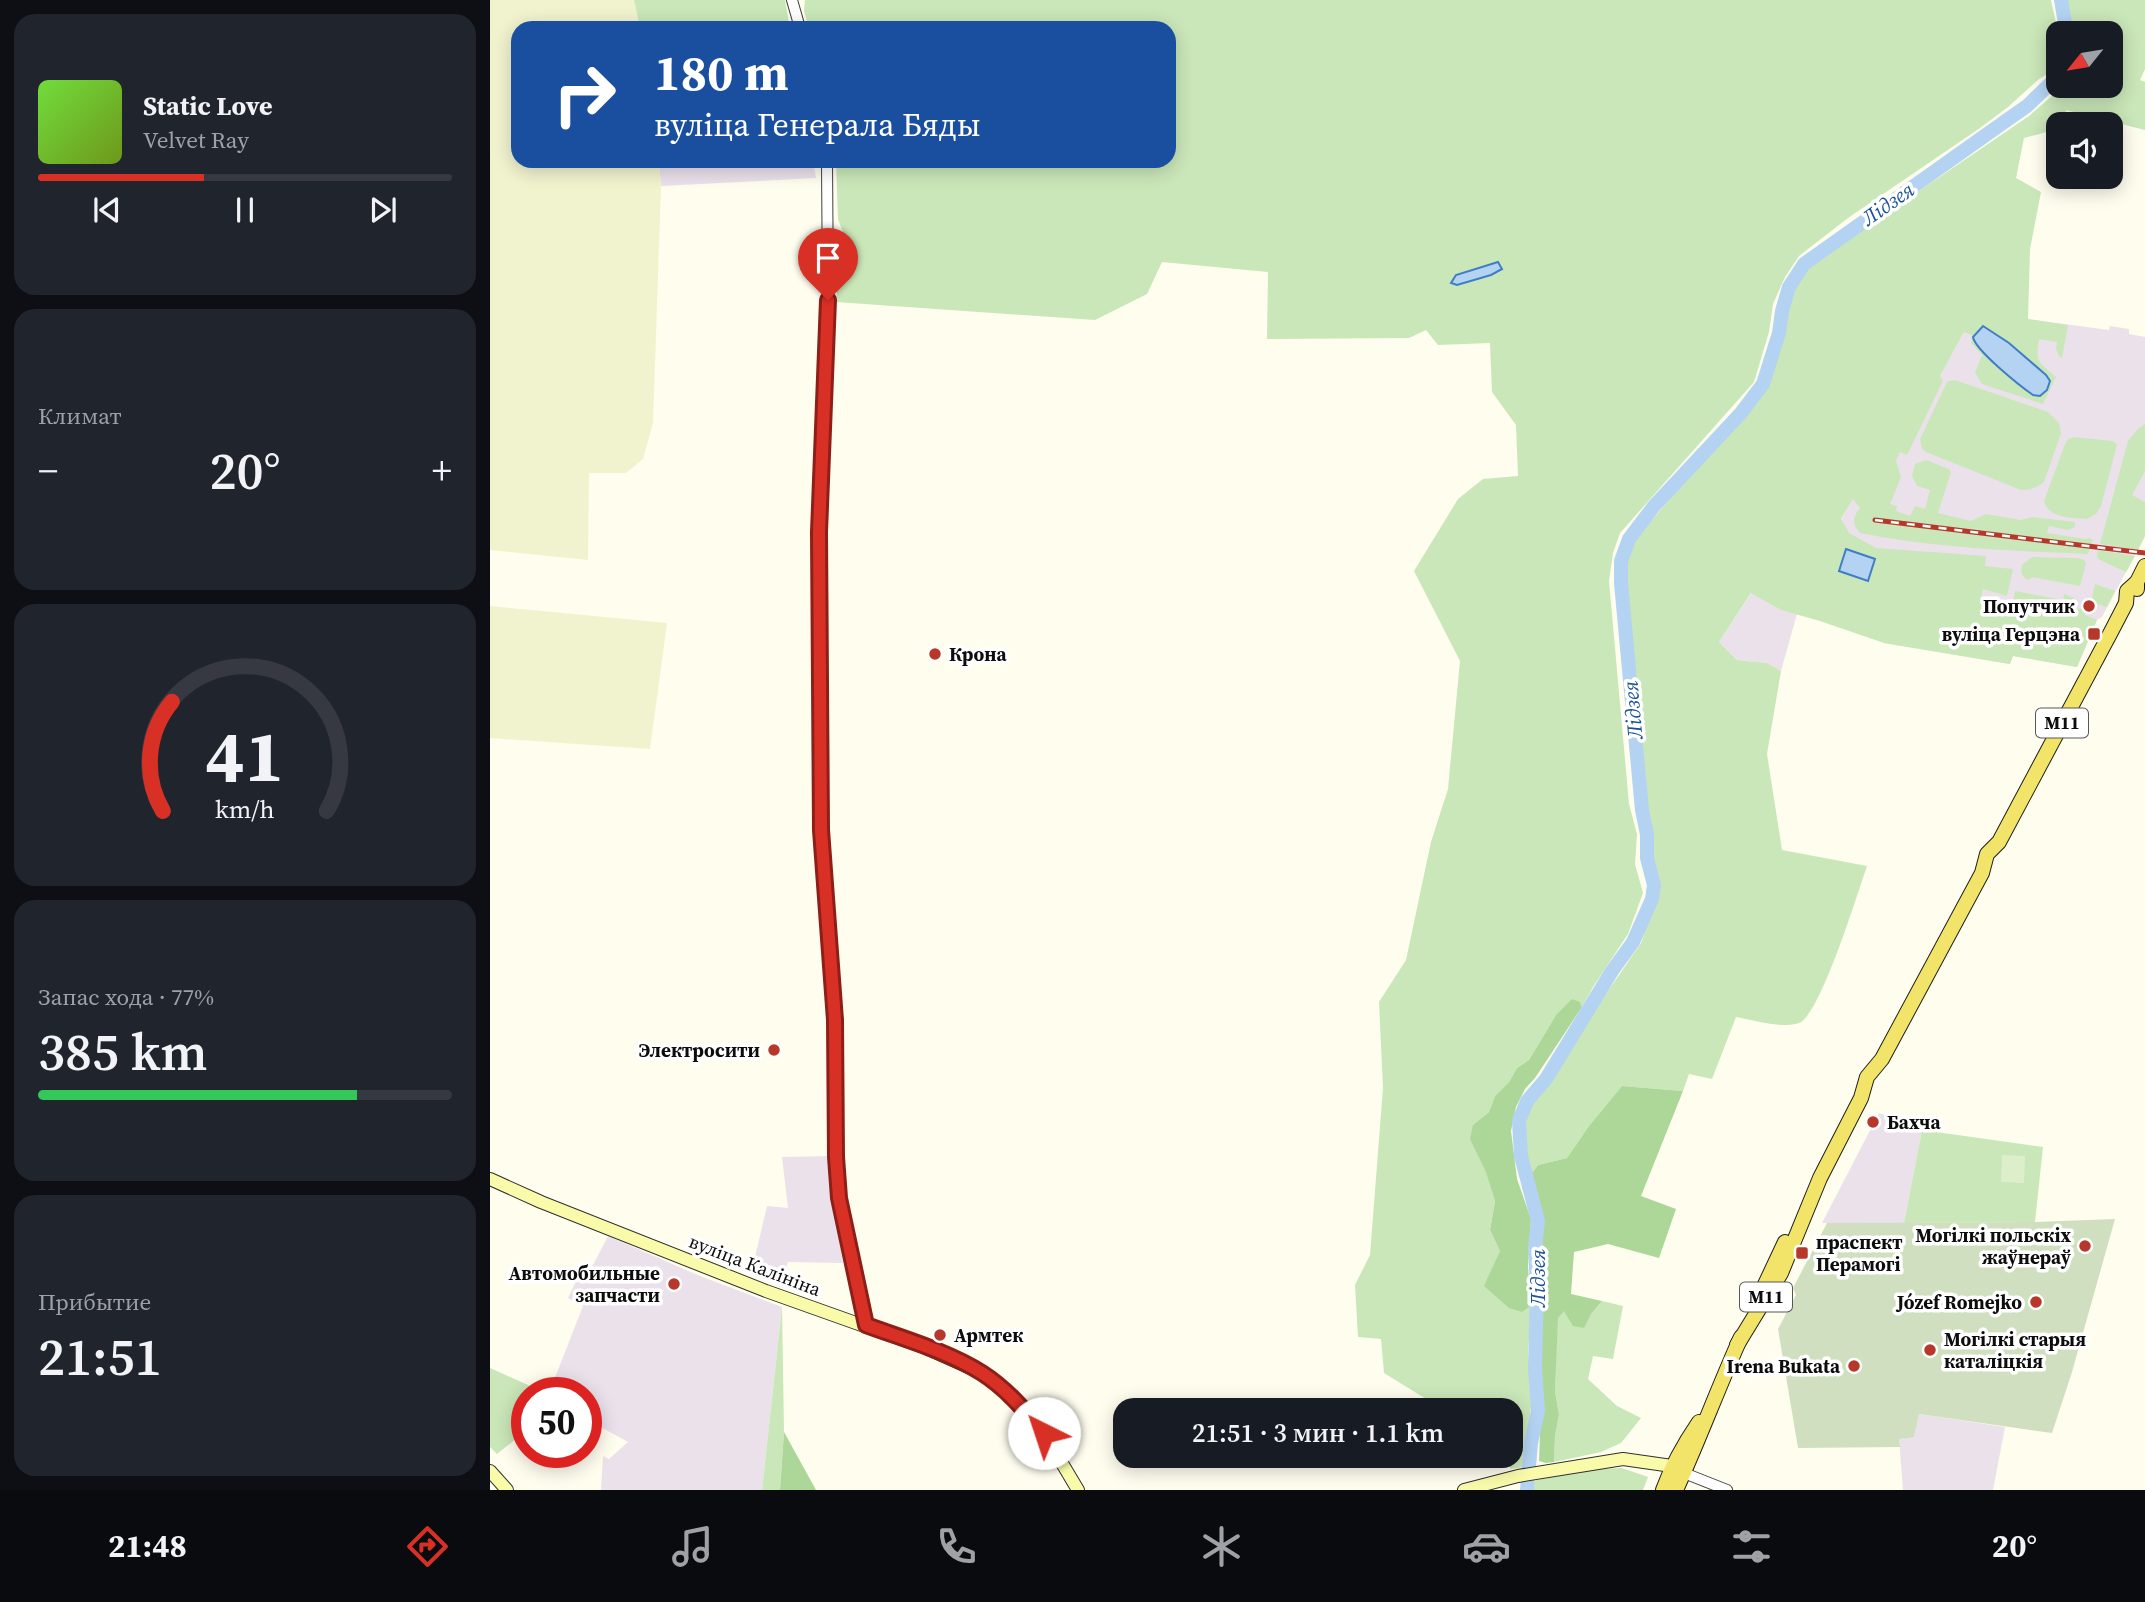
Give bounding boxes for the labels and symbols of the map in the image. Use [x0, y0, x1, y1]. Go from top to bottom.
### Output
north arrow [2046, 21, 2123, 98]
water label: Лідзея [1855, 175, 1920, 233]
pin [798, 228, 858, 300]
place label: Попутчик [1983, 593, 2076, 619]
marker: Попутчик [2081, 598, 2097, 614]
place label: вуліца Герцэна [1942, 621, 2081, 647]
marker: вуліца Герцэна [2086, 626, 2102, 642]
place label: Крона [949, 641, 1007, 667]
marker: Крона [927, 646, 943, 662]
water label: Лідзея [1615, 680, 1650, 741]
road number: М11 [2036, 708, 2088, 738]
place label: Электросити [639, 1037, 760, 1063]
marker: Электросити [766, 1042, 782, 1058]
place label: Бахча [1887, 1109, 1941, 1135]
marker: Бахча [1865, 1114, 1881, 1130]
place label: Могілкі польскіх жаўнераў [1915, 1222, 2072, 1270]
street label: вуліца Калініна [685, 1228, 825, 1302]
place label: праспект Перамогі [1816, 1229, 1903, 1277]
marker: Могілкі польскіх жаўнераў [2077, 1238, 2093, 1254]
marker: праспект Перамогі [1794, 1245, 1810, 1261]
water label: Лідзея [1523, 1249, 1552, 1308]
place label: Автомобильные запчасти [509, 1260, 660, 1308]
marker: Автомобильные запчасти [666, 1276, 682, 1292]
road number: М11 [1740, 1282, 1792, 1312]
place label: Józef Romejko [1896, 1289, 2022, 1315]
marker: Józef Romejko [2028, 1294, 2044, 1310]
place label: Армтек [954, 1322, 1024, 1348]
place label: Могілкі старыя каталіцкія [1944, 1326, 2086, 1374]
marker: Армтек [932, 1327, 948, 1343]
marker: Могілкі старыя каталіцкія [1922, 1342, 1938, 1358]
place label: Irena Bukata [1727, 1353, 1841, 1379]
marker: Irena Bukata [1846, 1358, 1862, 1374]
speed limit sign: 50 [511, 1377, 602, 1468]
position arrow [1007, 1396, 1081, 1470]

